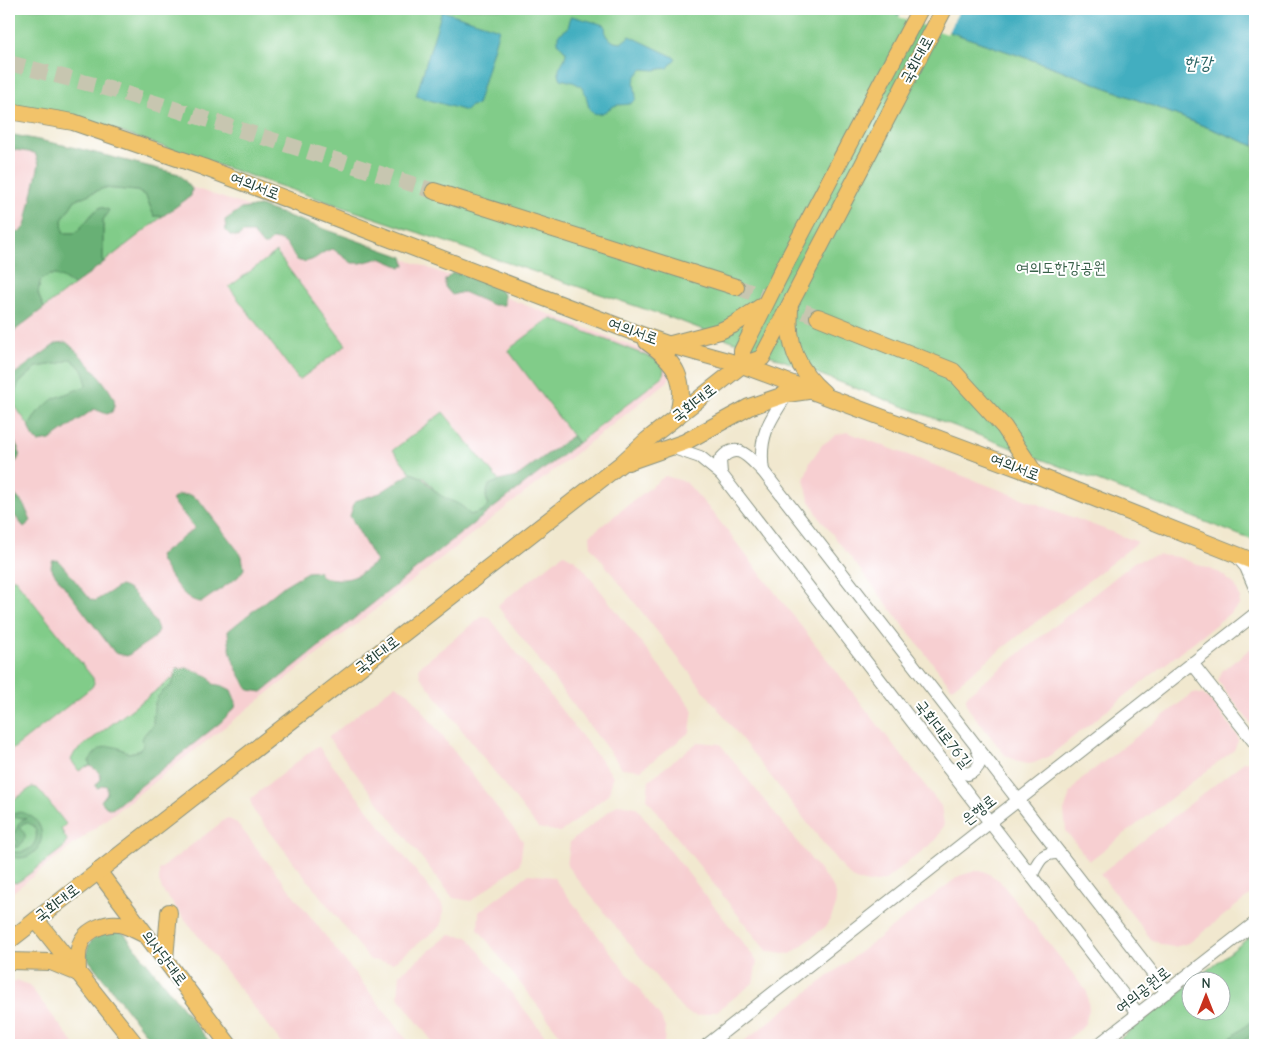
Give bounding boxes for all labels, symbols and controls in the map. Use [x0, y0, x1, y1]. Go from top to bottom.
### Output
street label: 국회대로 [897, 33, 937, 87]
water label: 한강 [1184, 53, 1215, 74]
street label: 여의서로 [228, 168, 282, 204]
park label: 여의도한강공원 [1016, 259, 1106, 277]
street label: 여의서로 [606, 314, 660, 348]
street label: 국회대로 [668, 380, 720, 426]
street label: 여의서로 [988, 449, 1042, 485]
street label: 국회대로 [351, 632, 403, 678]
street label: 국회대로76길 [911, 697, 975, 771]
street label: 은행로 [958, 791, 1000, 829]
street label: 국회대로 [31, 880, 83, 926]
street label: 의사당대로 [137, 927, 191, 989]
street label: 여의공원로 [1112, 963, 1174, 1017]
north arrow [1182, 972, 1232, 1022]
text: N [1201, 975, 1211, 992]

